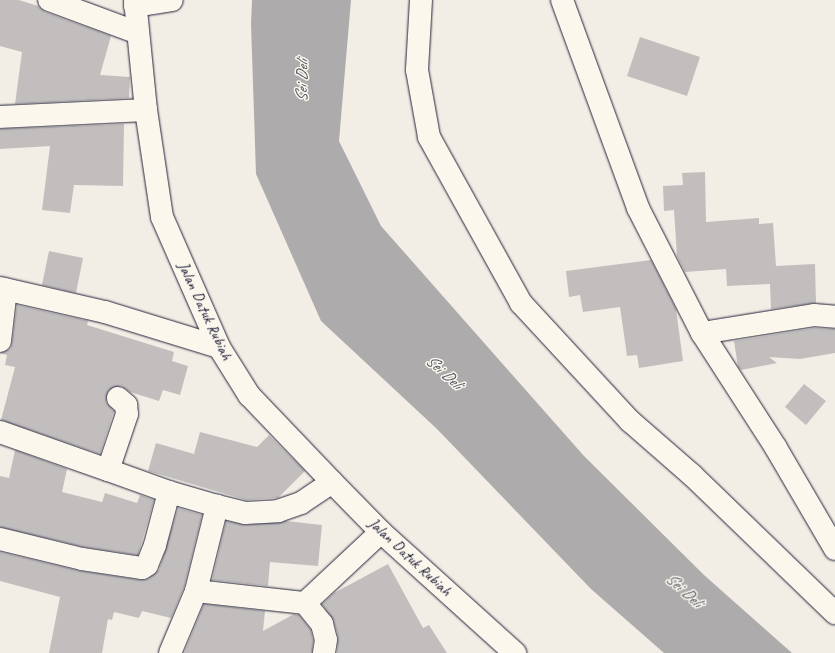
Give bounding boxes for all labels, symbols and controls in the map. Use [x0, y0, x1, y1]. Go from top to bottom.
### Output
water label: Sei Deli [291, 60, 313, 102]
street label: Jalan Datuk Rubiah [174, 259, 236, 363]
water label: Sei Deli [421, 350, 467, 394]
street label: Jalan Datuk Rubiah [364, 514, 456, 600]
water label: Sei Deli [661, 568, 707, 612]

